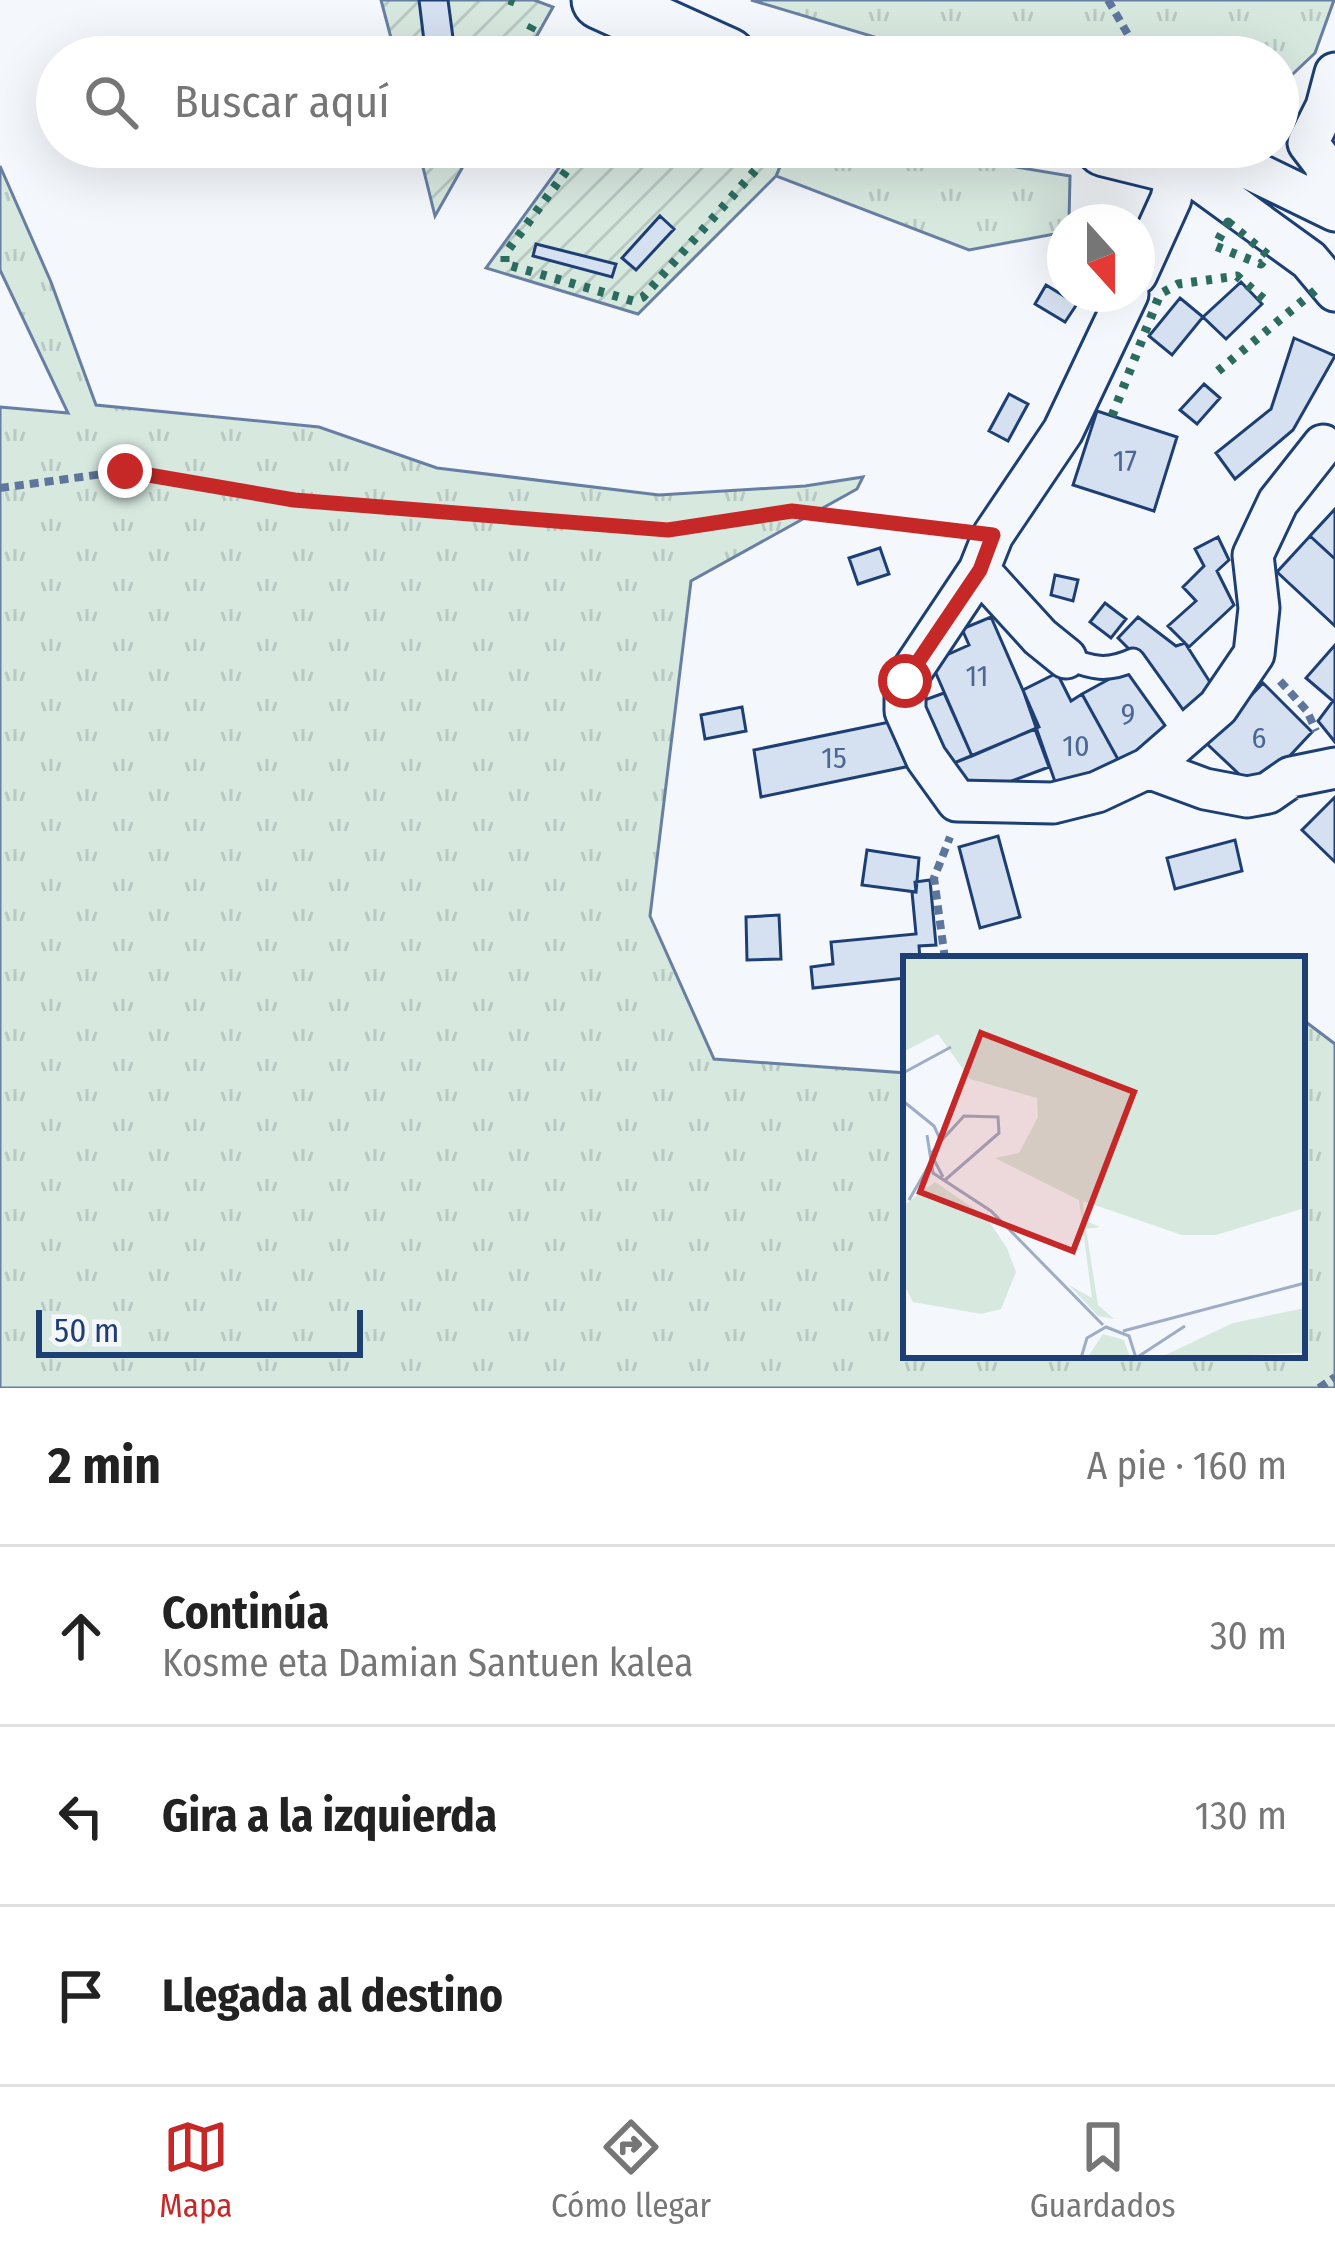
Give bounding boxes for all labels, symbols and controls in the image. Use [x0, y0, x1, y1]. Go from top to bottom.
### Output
search box [36, 36, 1299, 168]
icon: search [78, 69, 144, 135]
text: Buscar aquí [174, 75, 390, 129]
north arrow [1047, 204, 1155, 312]
house number: 17 [1113, 443, 1137, 479]
route end [98, 444, 152, 498]
route start [878, 654, 932, 708]
house number: 11 [966, 658, 988, 694]
house number: 9 [1121, 696, 1135, 732]
house number: 6 [1252, 720, 1266, 756]
house number: 10 [1062, 728, 1090, 764]
house number: 15 [821, 740, 847, 776]
inset map [903, 956, 1305, 1358]
scale bar [36, 1304, 363, 1357]
text: 50 m [54, 1311, 119, 1351]
text: 2 min [48, 1435, 161, 1497]
text: A pie · 160 m [1087, 1443, 1287, 1489]
text: Continúa [162, 1586, 329, 1640]
icon: ahead [48, 1603, 114, 1669]
text: 30 m [1210, 1613, 1287, 1659]
text: Kosme eta Damian Santuen kalea [162, 1640, 693, 1686]
icon: left [48, 1783, 114, 1849]
text: Gira a la izquierda [162, 1789, 497, 1843]
text: 130 m [1195, 1793, 1287, 1839]
icon: arrive [48, 1963, 114, 2029]
text: Llegada al destino [162, 1969, 503, 2023]
tab: Mapa [159, 2114, 232, 2226]
tab: Cómo llegar [551, 2114, 711, 2226]
tab: Guardados [1030, 2114, 1176, 2226]

